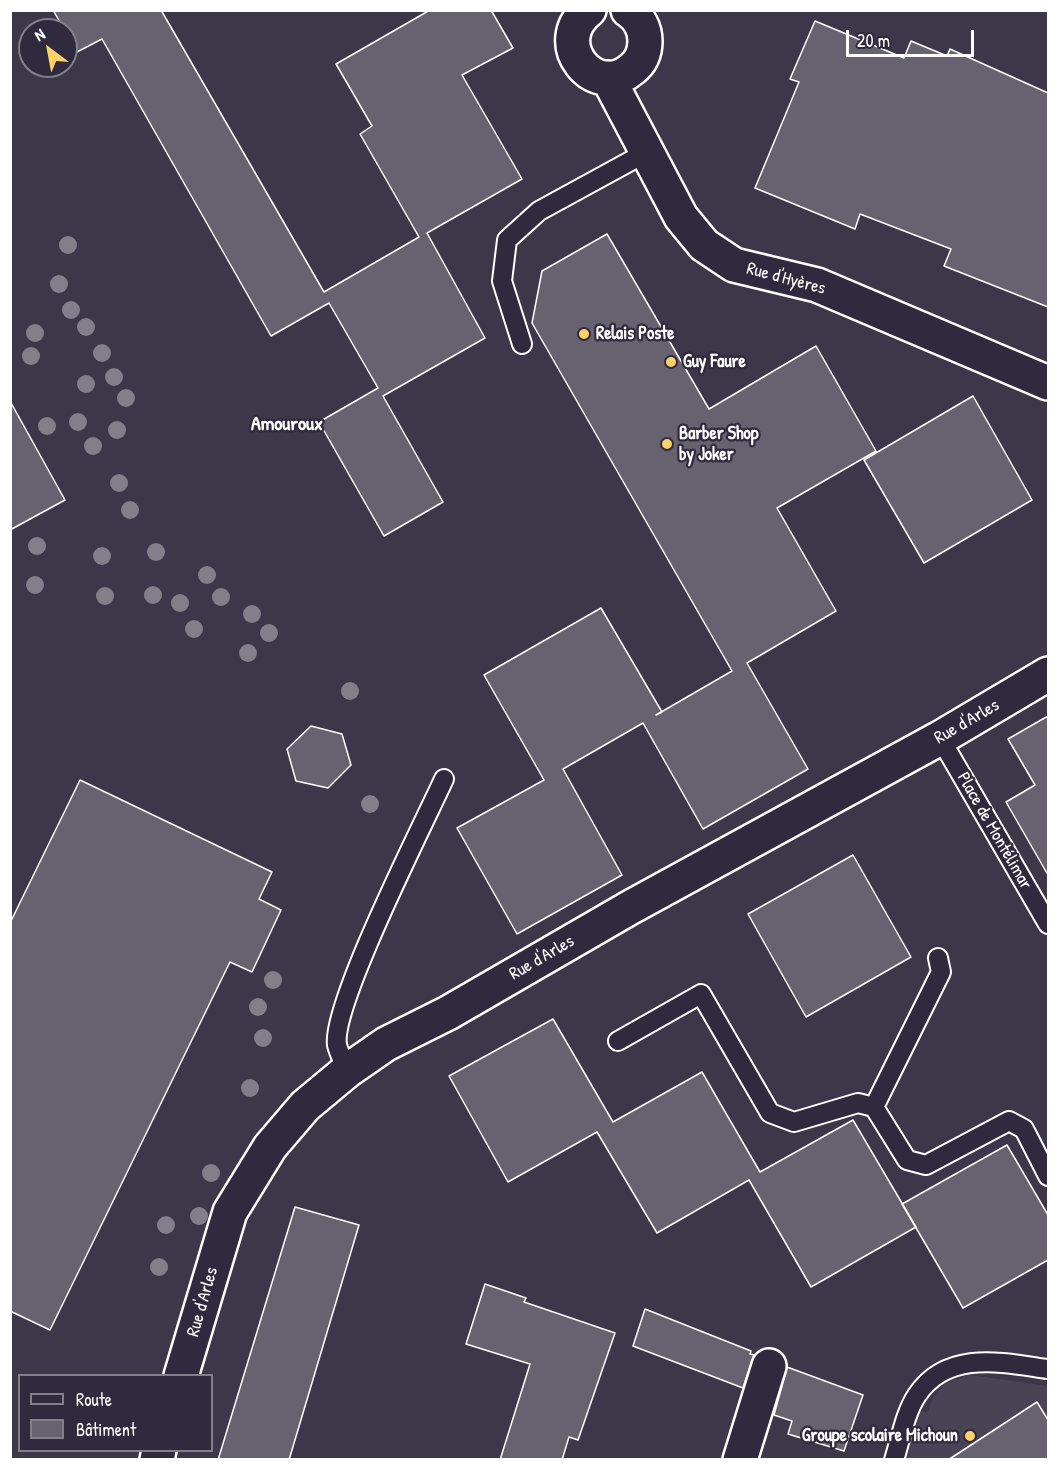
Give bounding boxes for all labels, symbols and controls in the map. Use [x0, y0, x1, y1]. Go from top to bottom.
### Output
north arrow [18, 18, 78, 78]
scale bar [849, 18, 976, 56]
text: N [30, 23, 49, 46]
text: 20 m [857, 28, 890, 53]
street label: Rue d'Hyères [744, 258, 828, 300]
place label: Relais Poste [596, 323, 674, 345]
marker: Relais Poste [577, 327, 591, 341]
place label: Guy Faure [683, 351, 746, 373]
marker: Guy Faure [664, 355, 678, 369]
district label: Amouroux [251, 413, 323, 437]
place label: Barber Shop by Joker [679, 423, 759, 466]
marker: Barber Shop by Joker [660, 437, 674, 451]
street label: Rue d'Arles [931, 695, 1003, 749]
street label: Place de Montélimar [952, 769, 1036, 893]
street label: Rue d'Arles [506, 931, 578, 985]
street label: Rue d'Arles [183, 1265, 223, 1339]
legend [18, 1374, 213, 1452]
text: Route [76, 1387, 112, 1412]
text: Bâtiment [76, 1417, 136, 1442]
place label: Groupe scolaire Michoun [802, 1425, 958, 1447]
marker: Groupe scolaire Michoun [963, 1429, 977, 1443]

